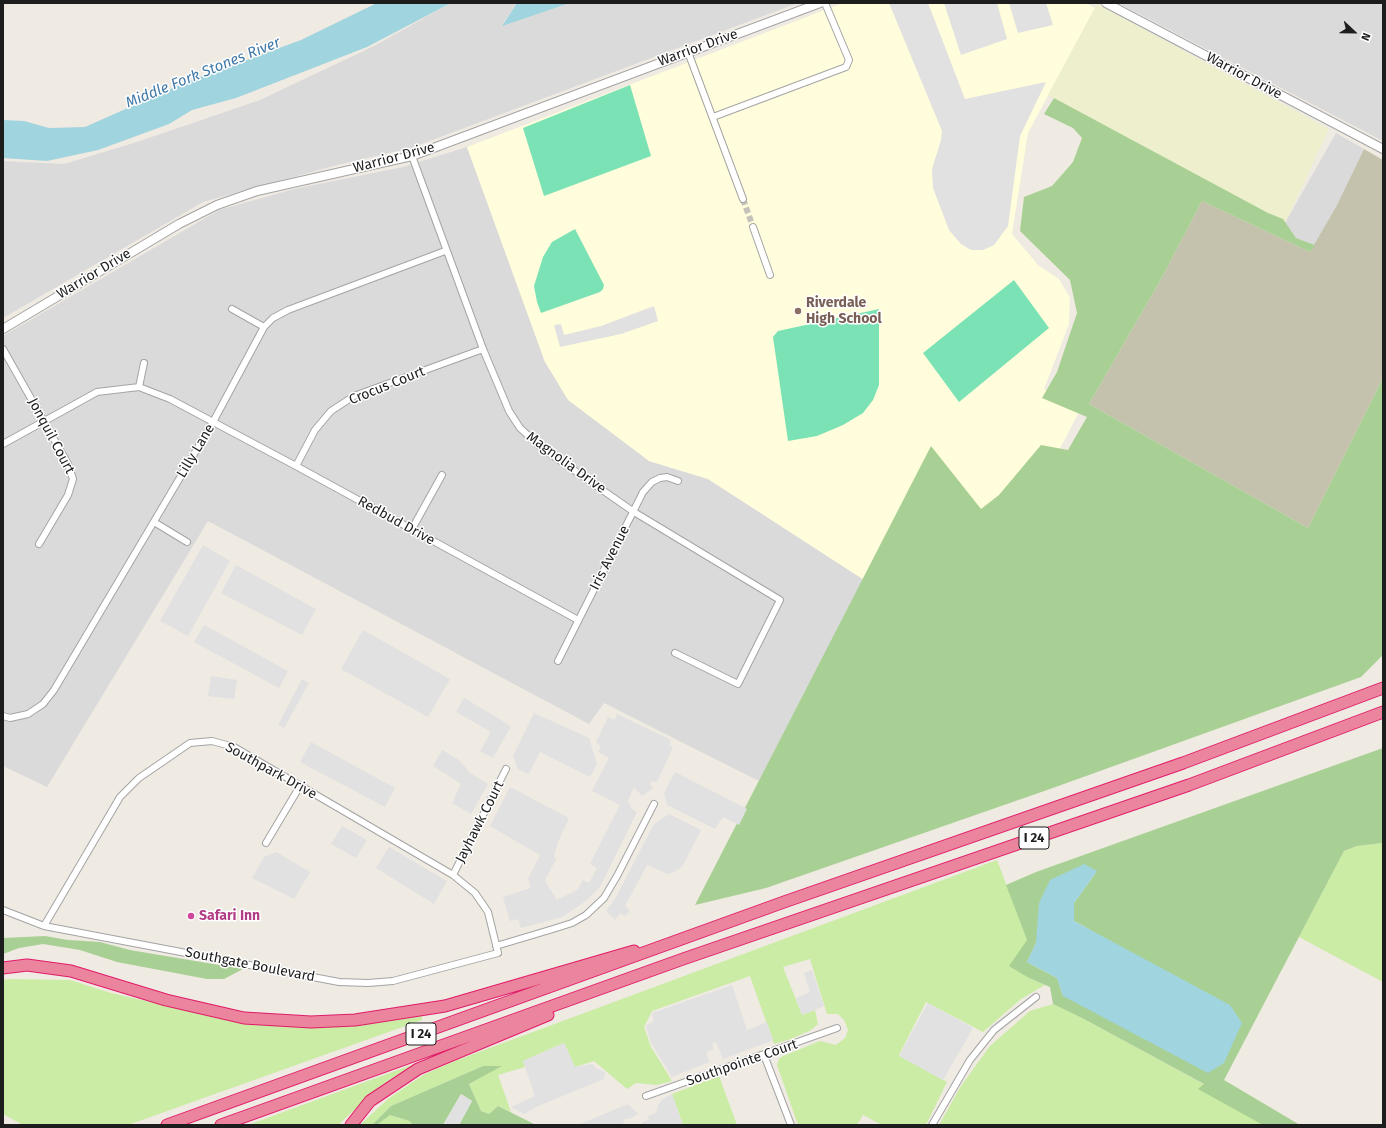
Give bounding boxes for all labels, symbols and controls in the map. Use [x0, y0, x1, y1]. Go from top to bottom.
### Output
north arrow [1334, 12, 1374, 52]
street label: Warrior Drive [656, 26, 740, 70]
text: N [1358, 31, 1373, 42]
water label: Middle Fork Stones River [123, 34, 283, 112]
street label: Warrior Drive [1203, 49, 1285, 103]
street label: Warrior Drive [351, 139, 437, 177]
street label: Warrior Drive [54, 245, 134, 303]
place label: Riverdale High School [806, 295, 882, 328]
marker: Riverdale High School [793, 306, 803, 316]
street label: Crocus Court [347, 363, 427, 409]
street label: Jonquil Court [24, 395, 78, 477]
street label: Lilly Lane [173, 421, 219, 481]
street label: Magnolia Drive [523, 429, 609, 497]
street label: Redbud Drive [354, 493, 438, 549]
street label: Iris Avenue [587, 523, 633, 593]
street label: Southpark Drive [222, 739, 320, 803]
street label: Jayhawk Court [452, 778, 508, 866]
road number: I 24 [1019, 827, 1049, 849]
place label: Safari Inn [199, 908, 260, 924]
marker: Safari Inn [186, 911, 196, 921]
street label: Southgate Boulevard [184, 944, 316, 986]
road number: I 24 [406, 1023, 436, 1045]
street label: Southpointe Court [684, 1036, 800, 1090]

